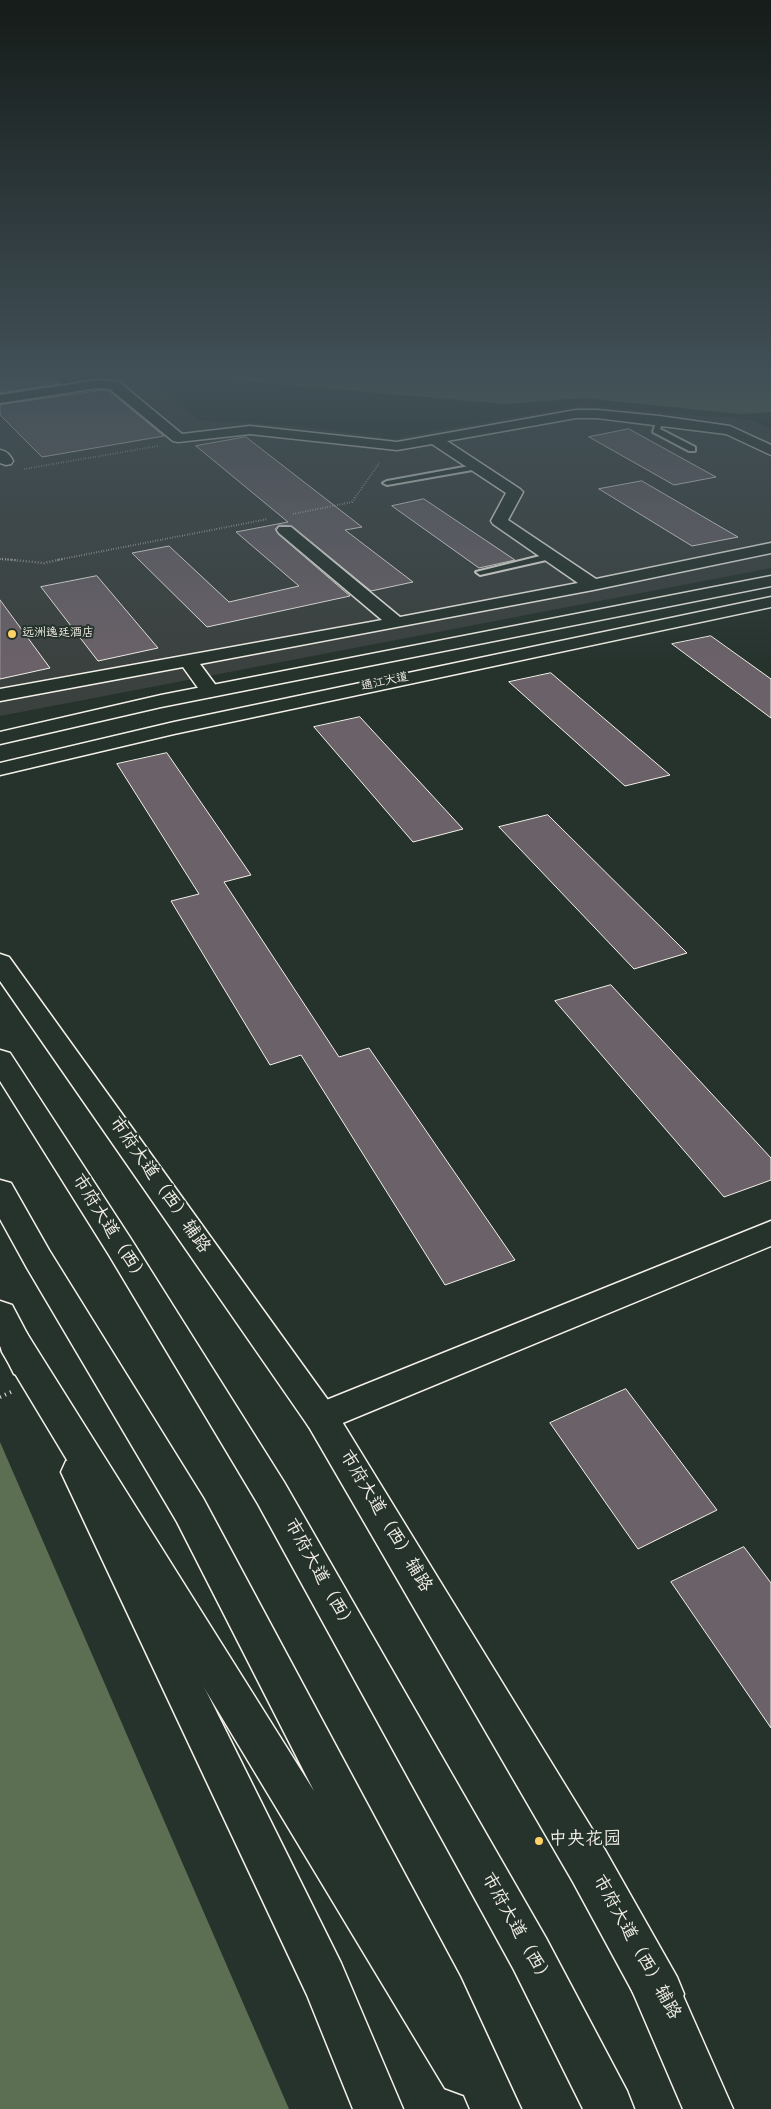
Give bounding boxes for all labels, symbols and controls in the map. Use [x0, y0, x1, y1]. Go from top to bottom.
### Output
place label: 远洲逸廷酒店 [22, 627, 94, 641]
marker: 远洲逸廷酒店 [6, 628, 18, 640]
street label: 通江大道 [360, 671, 410, 695]
street label: 市府大道（西）辅路 [103, 1113, 213, 1259]
street label: 市府大道（西） [65, 1171, 151, 1289]
street label: 市府大道（西）辅路 [333, 1447, 435, 1597]
street label: 市府大道（西） [278, 1516, 358, 1636]
place label: 中央花园 [549, 1830, 621, 1852]
marker: 中央花园 [533, 1835, 545, 1847]
street label: 市府大道（西） [475, 1870, 555, 1990]
street label: 市府大道（西）辅路 [586, 1872, 684, 2024]

